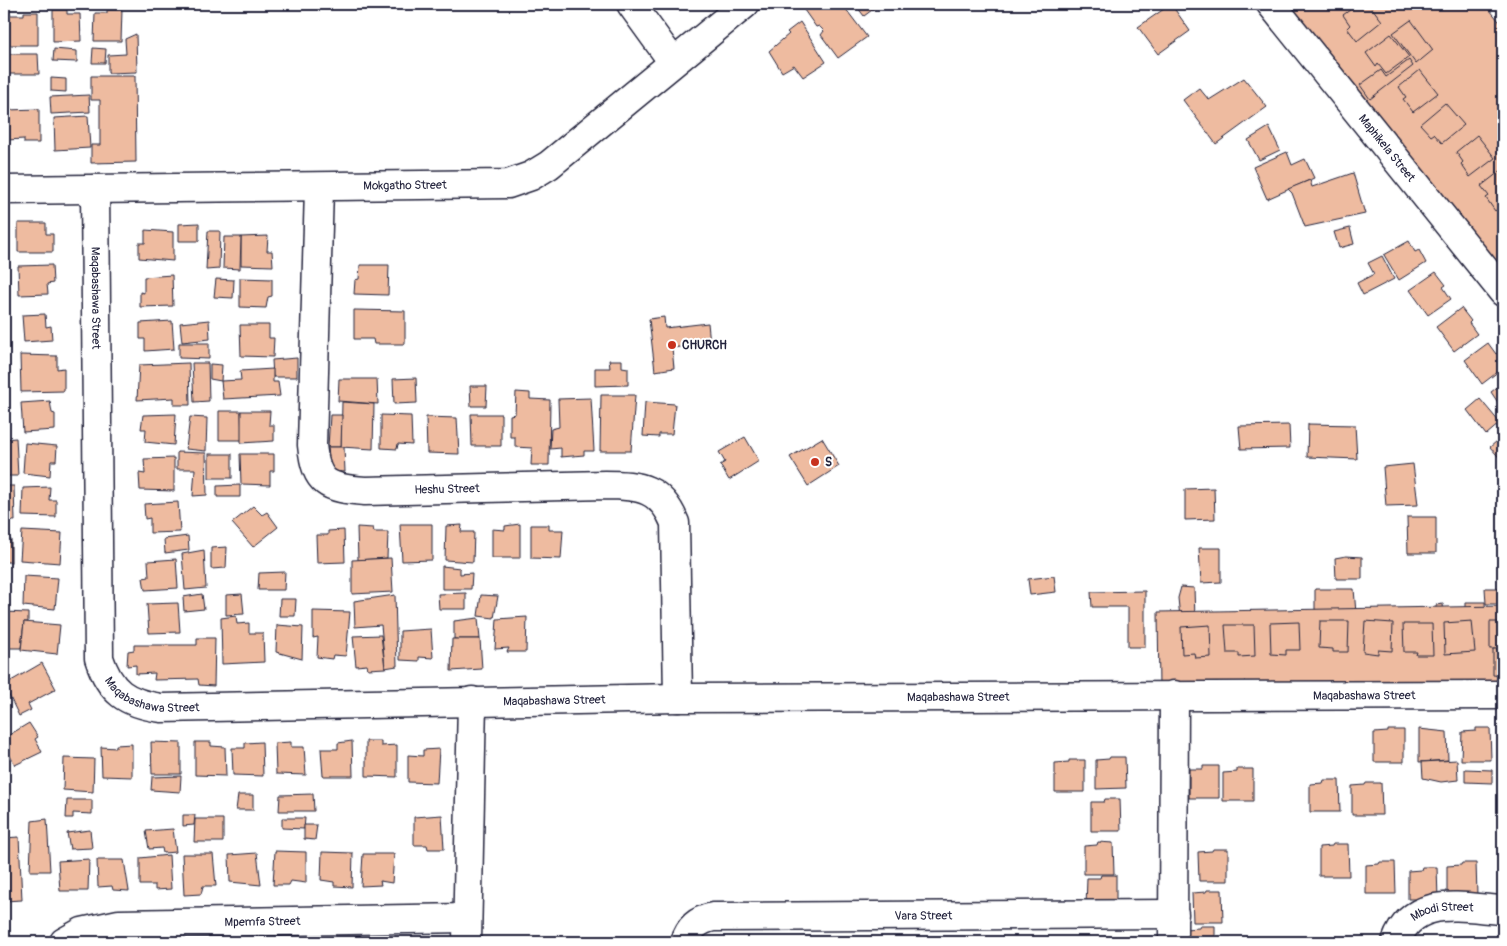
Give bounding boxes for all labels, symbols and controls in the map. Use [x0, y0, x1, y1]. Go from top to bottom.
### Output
street label: Maphikela Street [1355, 111, 1419, 185]
street label: Mokgatho Street [363, 177, 447, 193]
street label: Maqabashawa Street [88, 247, 104, 349]
place label: CHURCH [682, 338, 727, 353]
marker: CHURCH [666, 339, 678, 351]
place label: S [825, 455, 832, 470]
marker: S [809, 456, 821, 468]
street label: Heshu Street [414, 481, 480, 497]
street label: Maqabashawa Street [101, 674, 200, 716]
street label: Maqabashawa Street [1313, 688, 1416, 703]
street label: Maqabashawa Street [907, 689, 1010, 705]
street label: Maqabashawa Street [503, 692, 606, 709]
street label: Mbodi Street [1408, 899, 1474, 924]
street label: Vara Street [894, 908, 952, 923]
street label: Mpemfa Street [224, 913, 301, 930]

